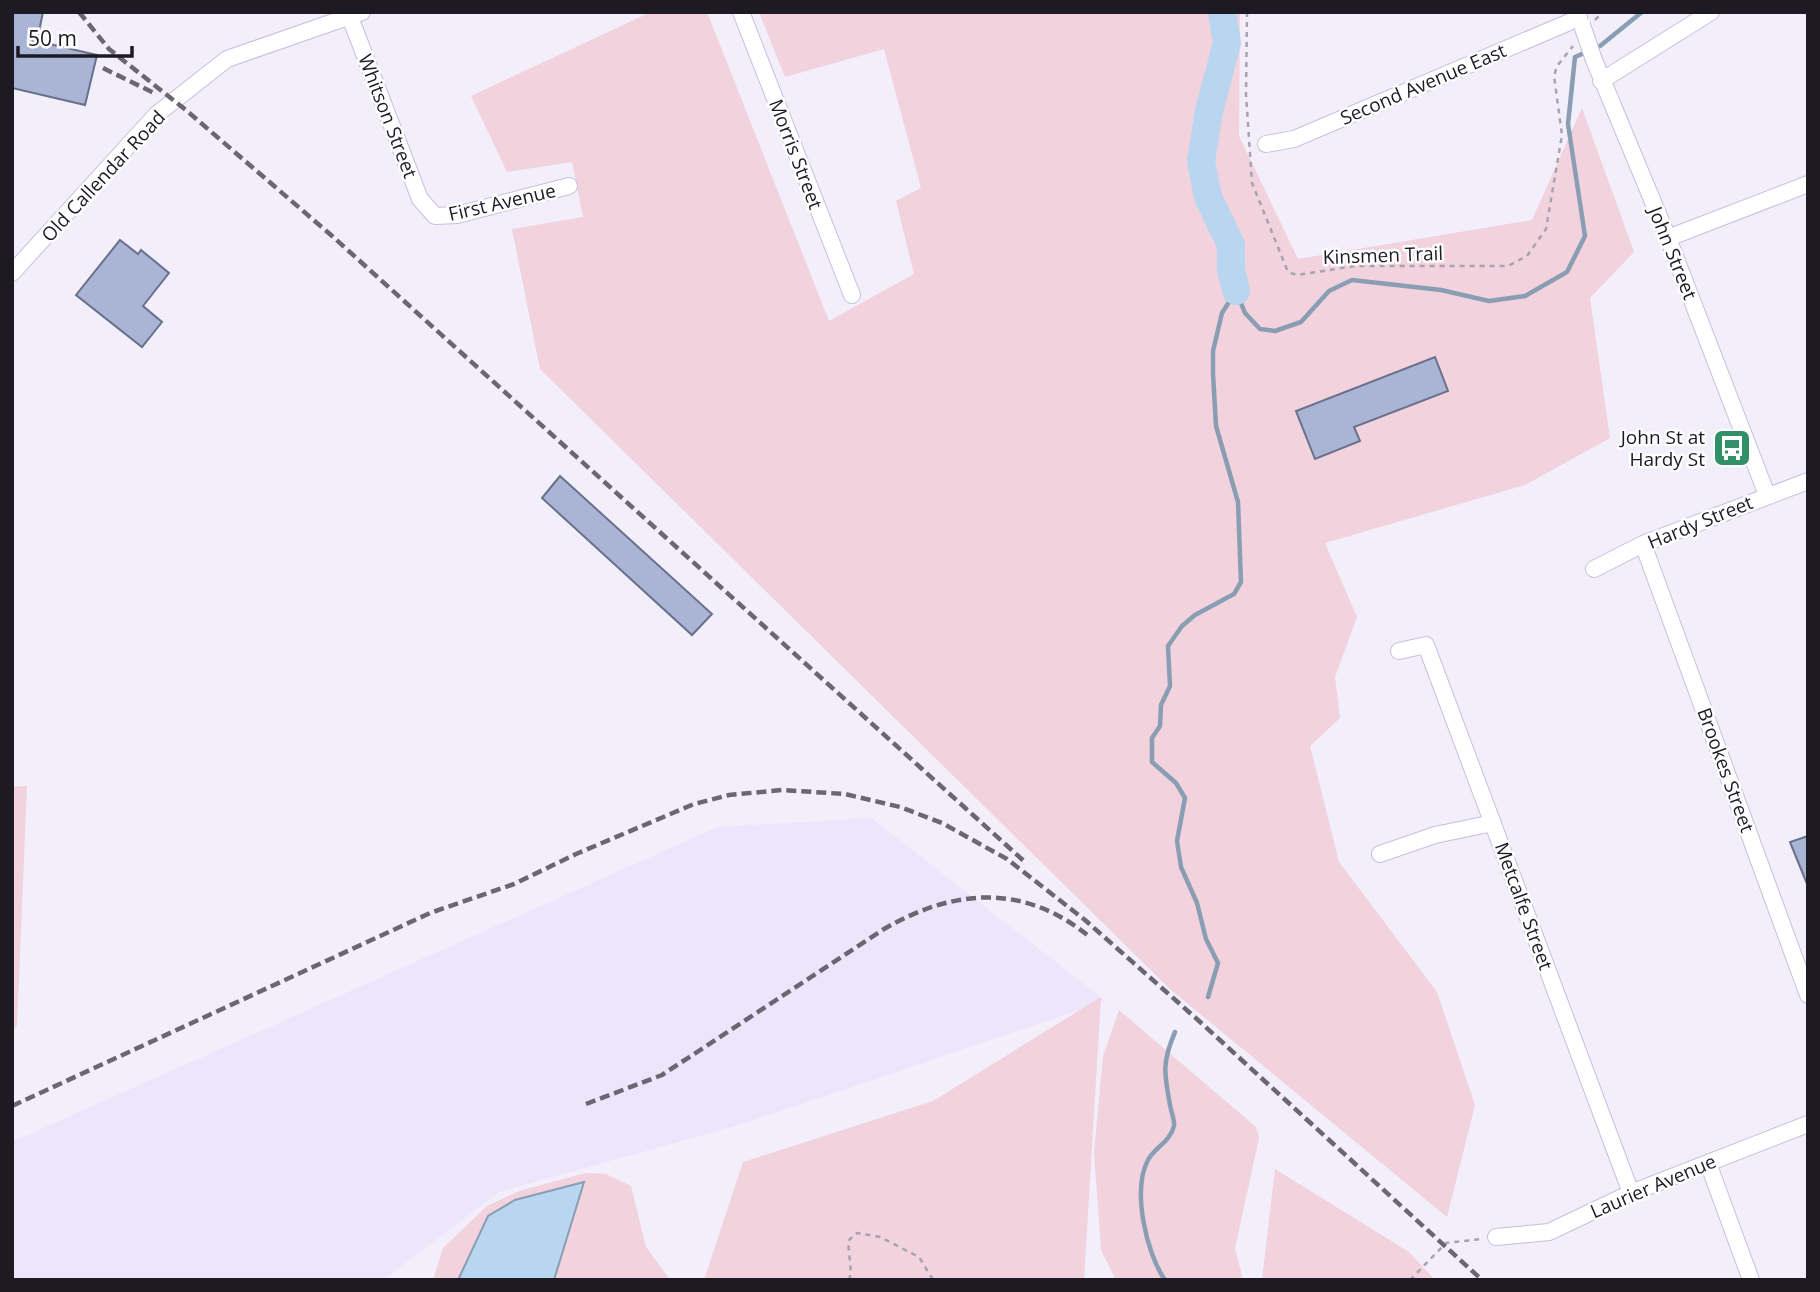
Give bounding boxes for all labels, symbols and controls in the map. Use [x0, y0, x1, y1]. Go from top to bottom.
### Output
scale bar [18, 14, 131, 58]
text: 50 m [28, 24, 77, 52]
street label: Second Avenue East [1336, 37, 1510, 131]
street label: Whitson Street [352, 50, 424, 182]
street label: Morris Street [763, 95, 829, 213]
street label: Old Callendar Road [35, 105, 171, 247]
street label: First Avenue [446, 177, 558, 227]
street label: John Street [1642, 201, 1703, 303]
street label: Kinsmen Trail [1322, 240, 1444, 270]
place label: John St at Hardy St [1619, 424, 1705, 472]
bus stop icon: John St at Hardy St [1711, 427, 1753, 469]
street label: Hardy Street [1643, 489, 1757, 555]
street label: Brookes Street [1691, 704, 1761, 836]
street label: Metcalfe Street [1489, 839, 1559, 974]
street label: Laurier Avenue [1586, 1148, 1720, 1224]

